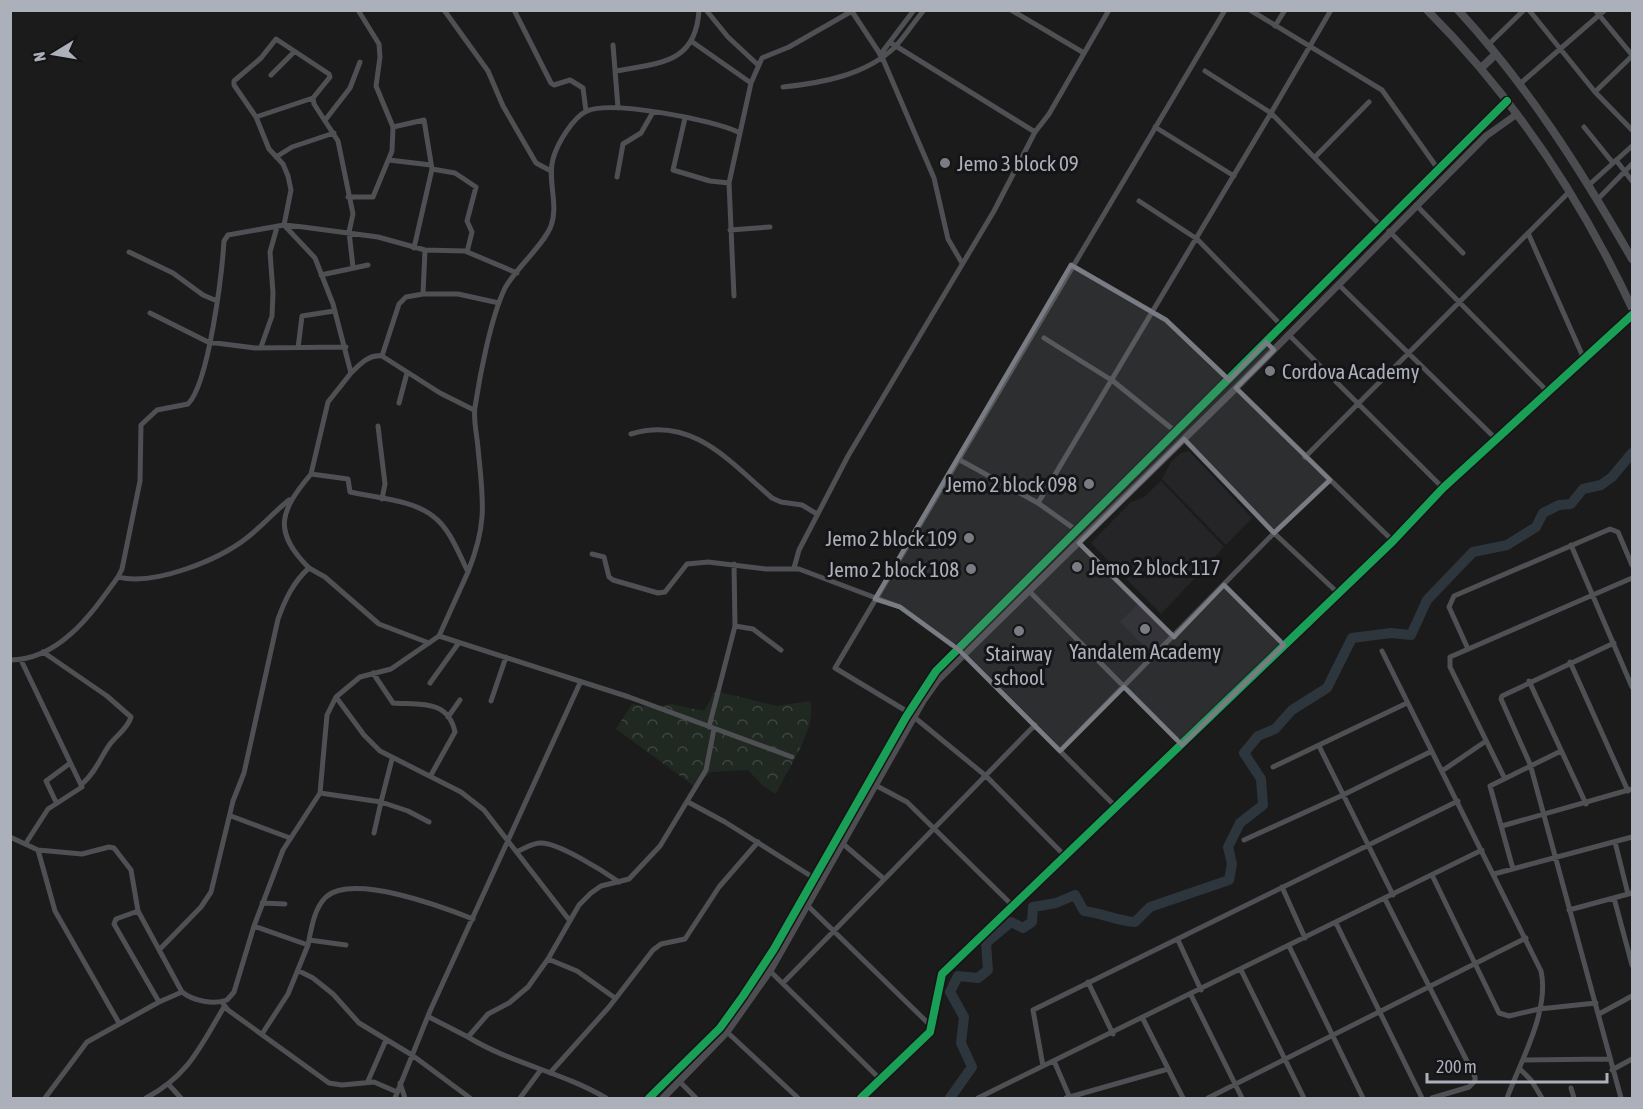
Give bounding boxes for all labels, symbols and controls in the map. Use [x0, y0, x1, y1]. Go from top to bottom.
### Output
north arrow [24, 24, 84, 84]
text: N [30, 51, 49, 63]
place label: Jemo 3 block 09 [957, 151, 1079, 175]
marker: Jemo 3 block 09 [938, 156, 952, 170]
place label: Cordova Academy [1282, 359, 1420, 383]
marker: Cordova Academy [1263, 364, 1277, 378]
place label: Jemo 2 block 098 [945, 472, 1077, 496]
marker: Jemo 2 block 098 [1082, 477, 1096, 491]
place label: Jemo 2 block 109 [825, 526, 957, 550]
marker: Jemo 2 block 109 [962, 531, 976, 545]
place label: Jemo 2 block 117 [1089, 555, 1221, 579]
place label: Jemo 2 block 108 [827, 557, 959, 581]
marker: Jemo 2 block 117 [1070, 560, 1084, 574]
marker: Jemo 2 block 108 [964, 562, 978, 576]
marker: Yandalem Academy [1138, 622, 1152, 636]
marker: Stairway school [1012, 624, 1026, 638]
place label: Yandalem Academy [1069, 639, 1221, 663]
place label: Stairway school [986, 641, 1053, 689]
scale bar [1427, 1046, 1607, 1084]
text: 200 m [1436, 1056, 1477, 1077]

